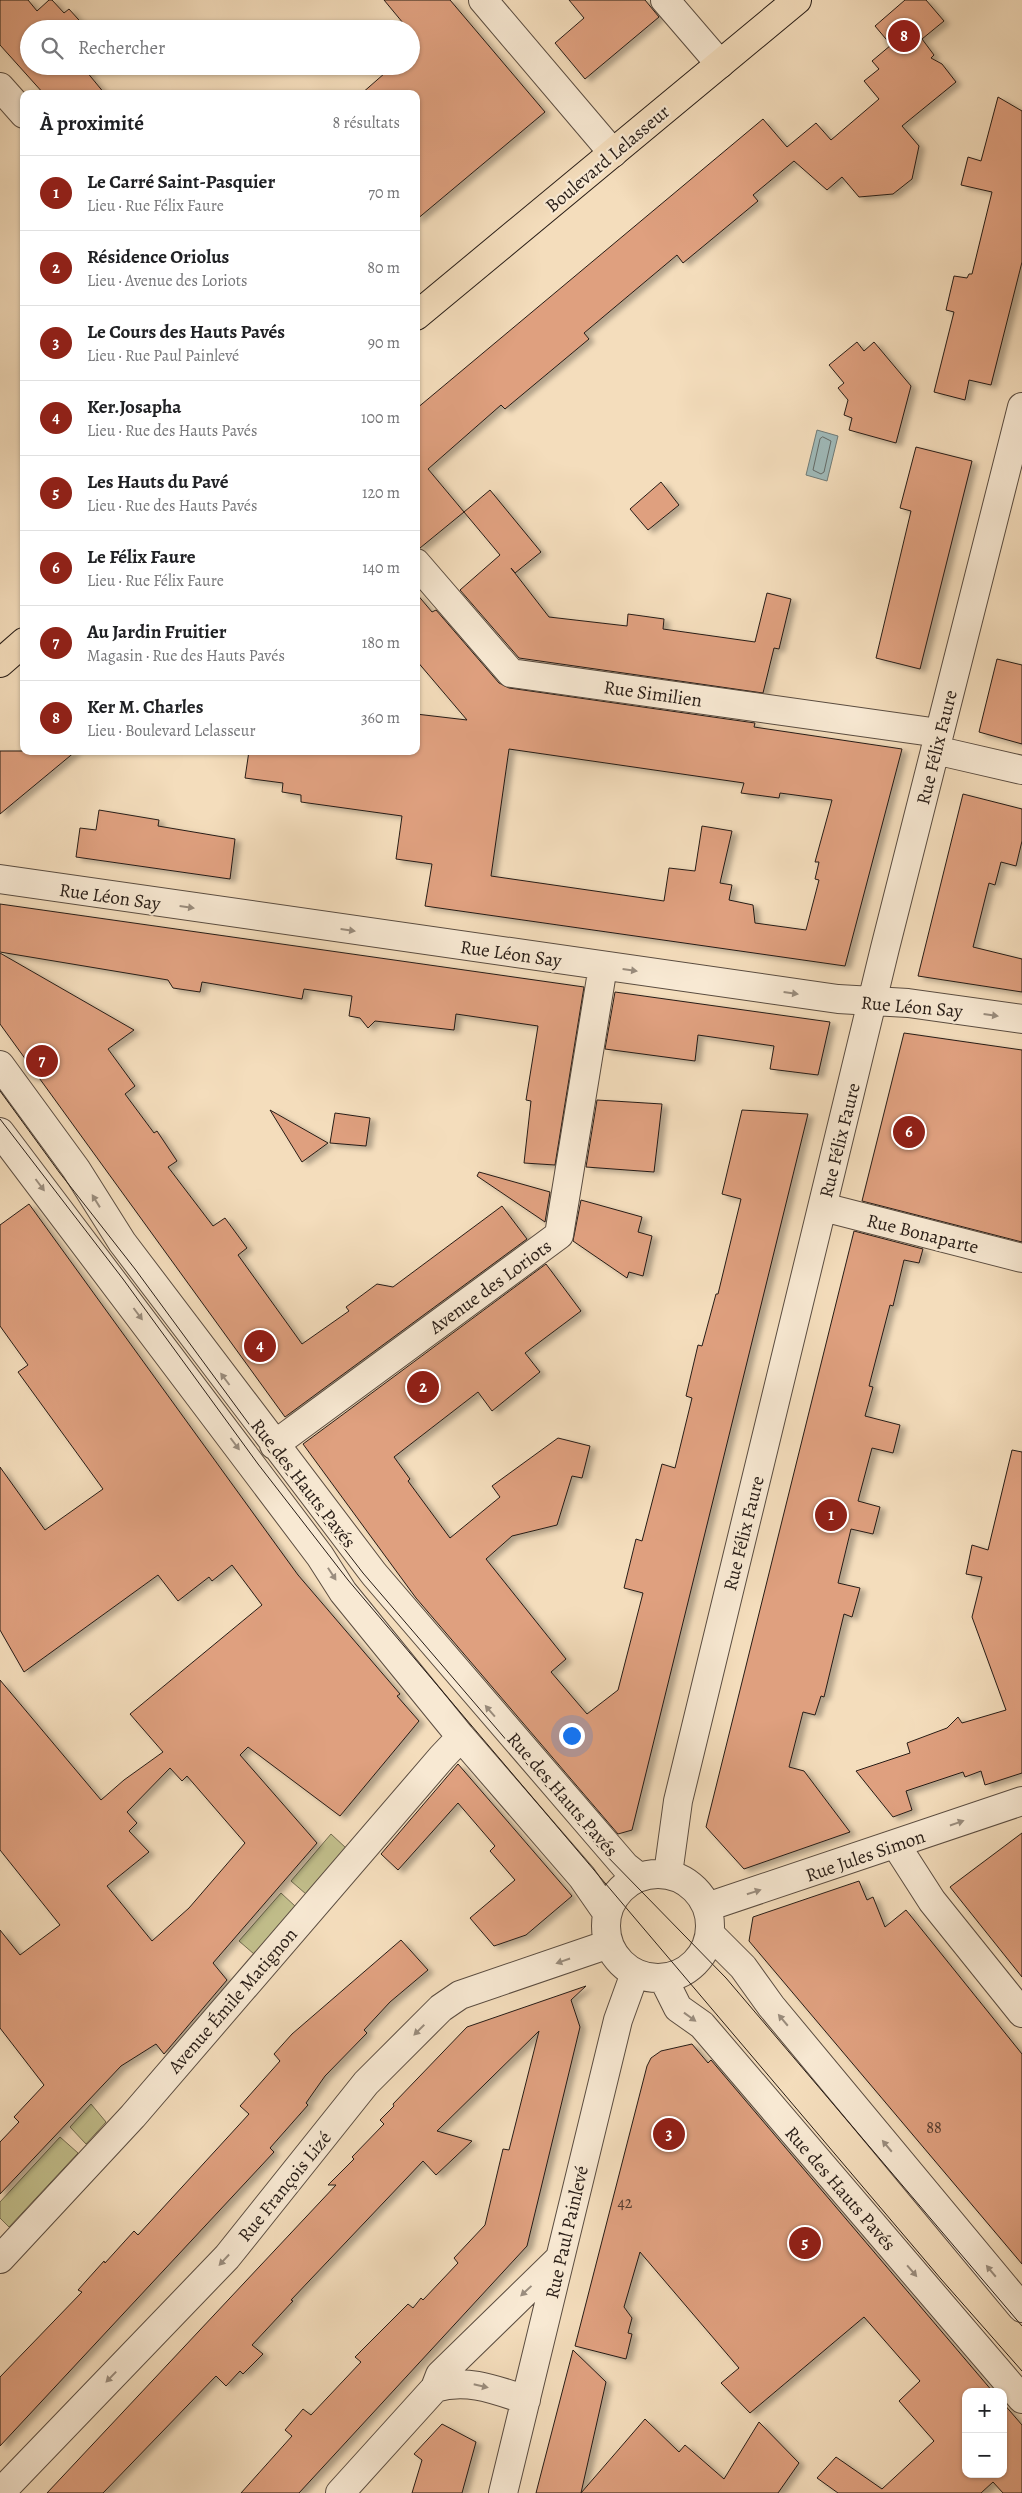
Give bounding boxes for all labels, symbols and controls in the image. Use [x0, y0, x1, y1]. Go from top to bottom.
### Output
pin: 8 [888, 17, 920, 55]
search box [20, 20, 420, 75]
icon: search [38, 34, 66, 62]
text: Rechercher [78, 35, 165, 61]
street label: Boulevard Lelasseur [540, 99, 675, 219]
text: À proximité [40, 109, 144, 137]
text: 8 résultats [332, 112, 400, 134]
text: Le Carré Saint-Pasquier [87, 169, 275, 195]
text: 1 [53, 182, 59, 204]
text: 70 m [368, 182, 400, 204]
text: Lieu · Rue Félix Faure [87, 195, 224, 217]
text: Résidence Oriolus [87, 244, 229, 270]
text: 2 [52, 257, 60, 279]
text: 80 m [367, 257, 400, 279]
text: Lieu · Avenue des Loriots [87, 270, 248, 292]
text: Le Cours des Hauts Pavés [87, 319, 285, 345]
text: 3 [53, 332, 59, 354]
text: 90 m [368, 332, 400, 354]
text: Lieu · Rue Paul Painlevé [87, 345, 239, 367]
text: Ker.Josapha [87, 394, 182, 420]
text: 4 [52, 407, 60, 429]
text: 100 m [361, 407, 400, 429]
text: Lieu · Rue des Hauts Pavés [87, 420, 257, 442]
text: Les Hauts du Pavé [87, 469, 228, 495]
text: 5 [53, 482, 59, 504]
text: 120 m [362, 482, 400, 504]
text: Lieu · Rue des Hauts Pavés [87, 495, 257, 517]
text: Le Félix Faure [87, 544, 196, 570]
text: 6 [52, 557, 60, 579]
text: 140 m [362, 557, 400, 579]
text: Lieu · Rue Félix Faure [87, 570, 224, 592]
text: Au Jardin Fruitier [87, 619, 227, 645]
text: 7 [53, 632, 59, 654]
text: 180 m [362, 632, 400, 654]
text: Magasin · Rue des Hauts Pavés [87, 645, 285, 667]
street label: Rue Similien [602, 674, 704, 714]
street label: Rue Félix Faure [910, 687, 964, 807]
text: Ker M. Charles [87, 694, 203, 720]
text: 8 [52, 707, 60, 729]
text: 360 m [361, 707, 400, 729]
text: Lieu · Boulevard Lelasseur [87, 720, 256, 742]
street label: Rue Léon Say [58, 877, 163, 917]
one-way arrow [179, 904, 195, 912]
one-way arrow [340, 926, 356, 934]
street label: Rue Léon Say [459, 934, 564, 974]
one-way arrow [622, 966, 638, 974]
one-way arrow [783, 989, 799, 997]
street label: Rue Léon Say [860, 990, 964, 1024]
one-way arrow [983, 1011, 999, 1019]
pin: 7 [26, 1042, 58, 1080]
street label: Rue Félix Faure [813, 1080, 867, 1200]
pin: 6 [893, 1113, 925, 1151]
one-way arrow [34, 1178, 45, 1191]
one-way arrow [92, 1194, 101, 1208]
street label: Rue Bonaparte [864, 1208, 981, 1260]
street label: Avenue des Loriots [423, 1234, 557, 1341]
one-way arrow [132, 1307, 143, 1320]
pin: 4 [244, 1327, 276, 1365]
pin: 2 [407, 1368, 439, 1406]
one-way arrow [219, 1373, 230, 1386]
street label: Rue des Hauts Pavés [245, 1414, 362, 1554]
one-way arrow [230, 1437, 241, 1450]
street label: Rue Félix Faure [717, 1473, 771, 1593]
pin: 1 [815, 1496, 847, 1534]
one-way arrow [328, 1568, 337, 1581]
one-way arrow [484, 1705, 496, 1717]
your location [559, 1723, 585, 1749]
street label: Rue des Hauts Pavés [501, 1727, 624, 1863]
one-way arrow [950, 1819, 965, 1827]
street label: Rue Jules Simon [802, 1823, 929, 1889]
one-way arrow [746, 1888, 761, 1895]
street label: Avenue Émile Matignon [162, 1922, 303, 2080]
one-way arrow [555, 1957, 570, 1965]
one-way arrow [683, 2012, 697, 2022]
one-way arrow [778, 2014, 789, 2027]
one-way arrow [413, 2024, 425, 2036]
pin: 3 [653, 2115, 685, 2153]
house number: 88 [926, 2117, 942, 2139]
street label: Rue des Hauts Pavés [779, 2121, 902, 2257]
street label: Rue François Lizé [232, 2126, 338, 2247]
one-way arrow [881, 2140, 893, 2152]
street label: Rue Paul Painlevé [539, 2163, 595, 2301]
house number: 42 [618, 2192, 633, 2214]
pin: 5 [789, 2224, 821, 2262]
one-way arrow [218, 2254, 230, 2266]
one-way arrow [906, 2264, 917, 2277]
one-way arrow [985, 2264, 996, 2277]
one-way arrow [521, 2285, 533, 2297]
one-way arrow [105, 2371, 117, 2383]
one-way arrow [474, 2382, 489, 2390]
map controls [962, 2388, 1007, 2478]
button: + [962, 2388, 1007, 2433]
button: − [962, 2433, 1007, 2478]

